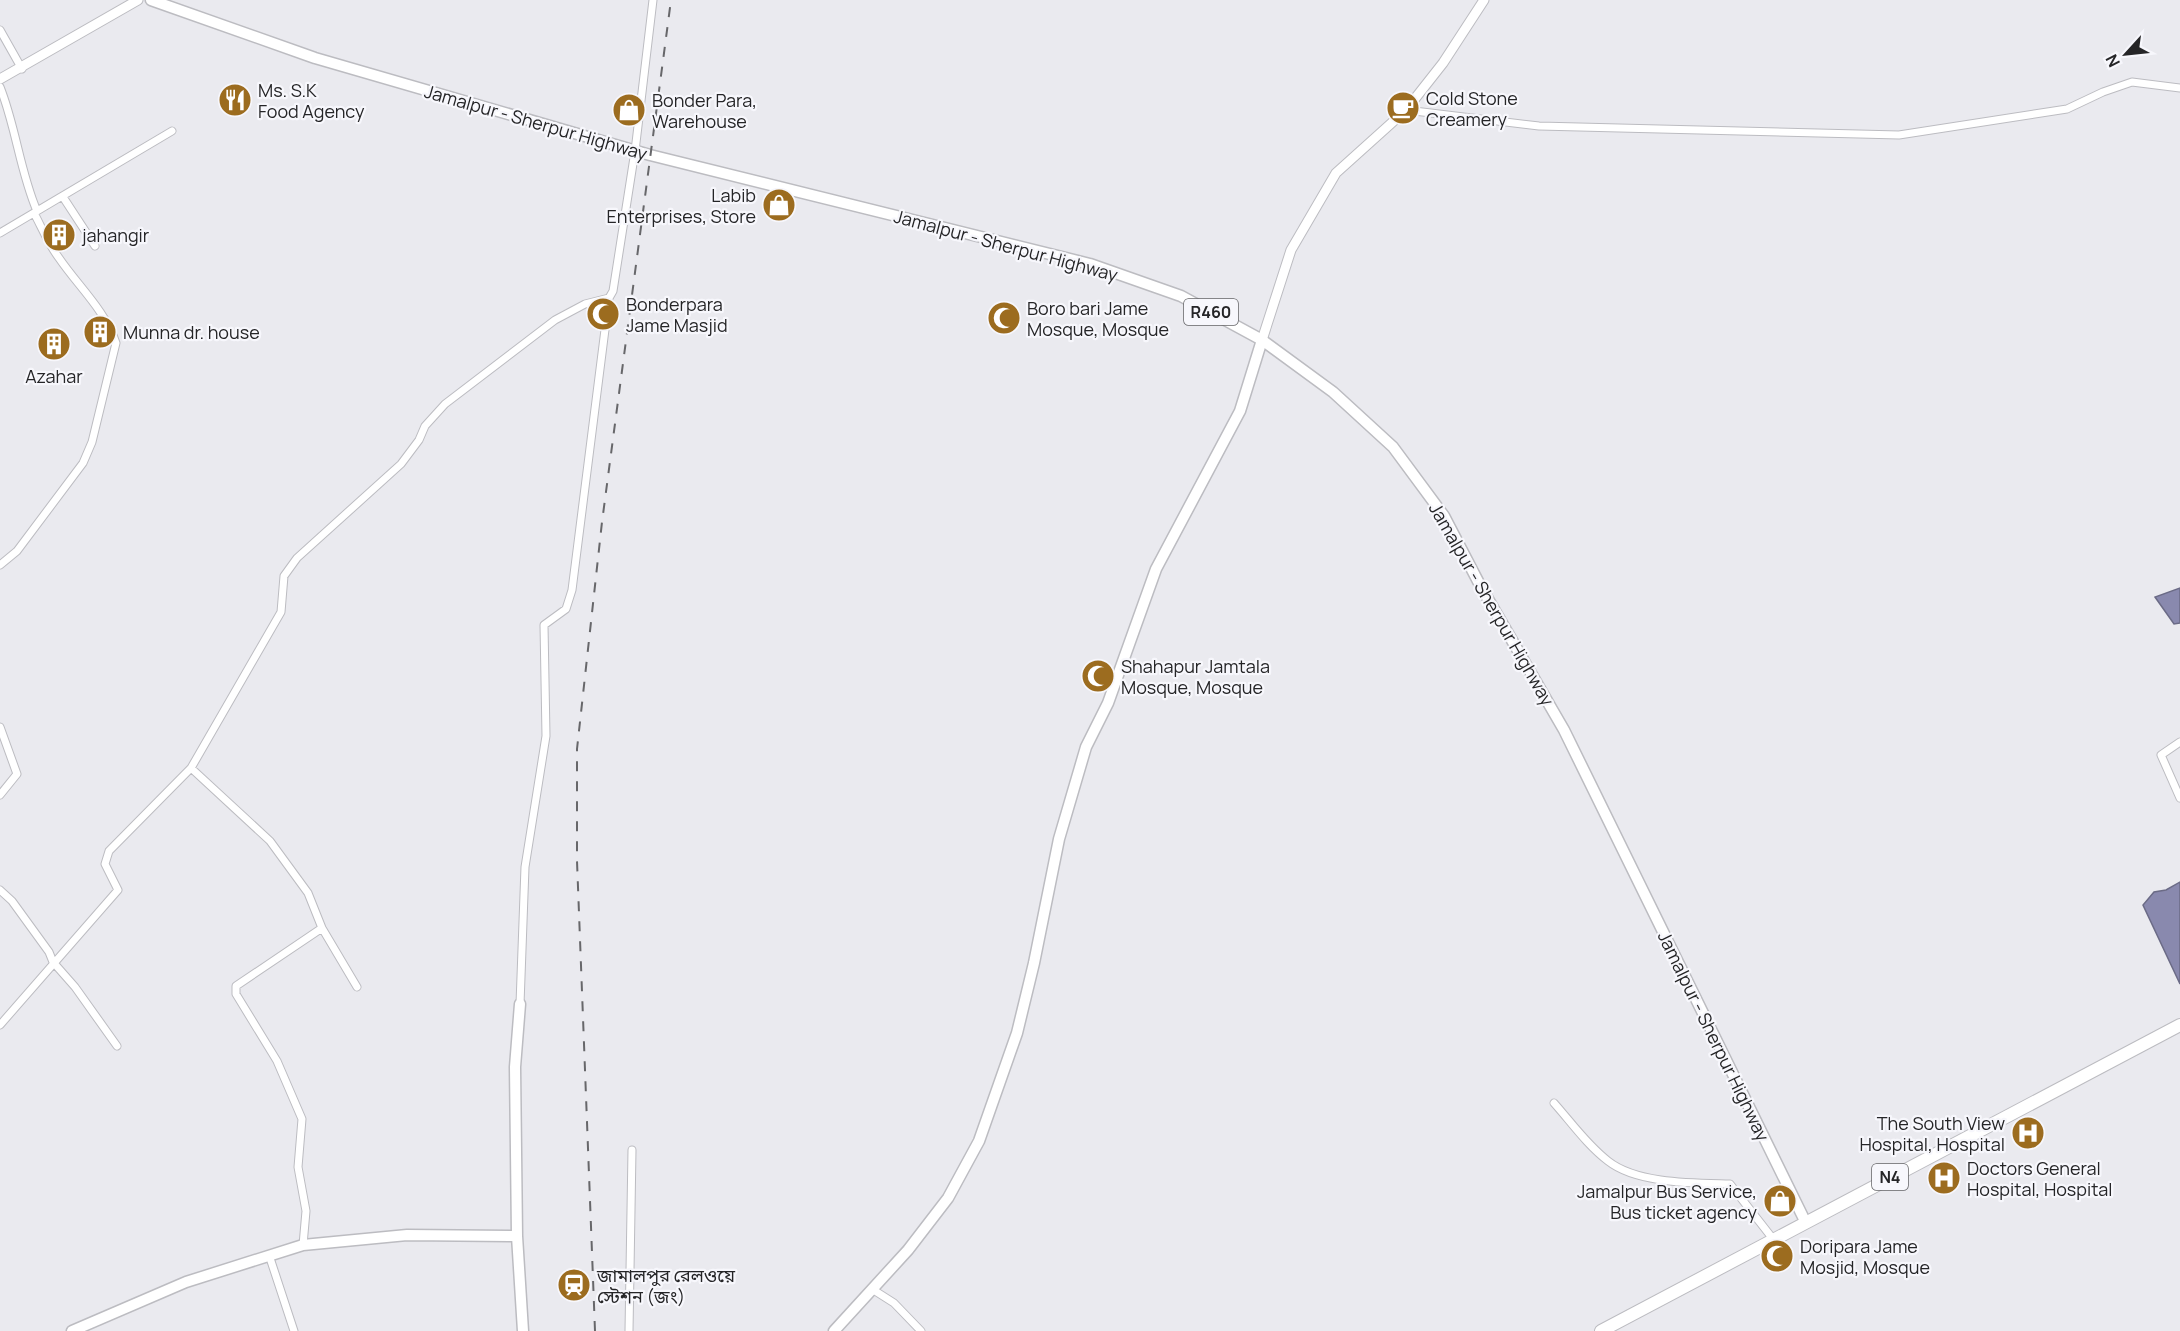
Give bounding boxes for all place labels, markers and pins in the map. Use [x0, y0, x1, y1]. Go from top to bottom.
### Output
place label: Ms. S.K Food Agency [258, 78, 365, 123]
restaurant icon: Ms. S.K Food Agency [217, 82, 253, 118]
place label: Cold Stone Creamery [1426, 86, 1518, 131]
place label: Bonder Para, Warehouse [652, 88, 757, 133]
cafe icon: Cold Stone Creamery [1385, 90, 1421, 126]
shop icon: Bonder Para, Warehouse [611, 92, 647, 128]
place label: Labib Enterprises, Store [607, 183, 756, 228]
shop icon: Labib Enterprises, Store [761, 187, 797, 223]
building icon: jahangir [41, 217, 77, 253]
place label: jahangir [81, 223, 150, 247]
place label: Bonderpara Jame Masjid [626, 292, 728, 337]
mosque icon: Bonderpara Jame Masjid [585, 296, 621, 332]
place label: Boro bari Jame Mosque, Mosque [1027, 296, 1169, 341]
mosque icon: Boro bari Jame Mosque, Mosque [986, 300, 1022, 336]
building icon: Munna dr. house [82, 314, 118, 350]
place label: Munna dr. house [123, 320, 260, 344]
building icon: Azahar [36, 326, 72, 362]
place label: Azahar [25, 364, 83, 388]
place label: Shahapur Jamtala Mosque, Mosque [1121, 654, 1270, 699]
mosque icon: Shahapur Jamtala Mosque, Mosque [1080, 658, 1116, 694]
place label: The South View Hospital, Hospital [1859, 1111, 2005, 1156]
hospital icon: The South View Hospital, Hospital [2010, 1115, 2046, 1151]
place label: Doctors General Hospital, Hospital [1967, 1156, 2113, 1201]
hospital icon: Doctors General Hospital, Hospital [1926, 1160, 1962, 1196]
place label: Jamalpur Bus Service, Bus ticket agency [1577, 1179, 1757, 1224]
shop icon: Jamalpur Bus Service, Bus ticket agency [1762, 1183, 1798, 1219]
place label: Doripara Jame Mosjid, Mosque [1800, 1234, 1930, 1279]
mosque icon: Doripara Jame Mosjid, Mosque [1759, 1238, 1795, 1274]
place label: জামালপুর রেলওয়ে স্টেশন (জং) [596, 1263, 736, 1308]
station icon: জামালপুর রেলওয়ে স্টেশন (জং) [556, 1267, 592, 1303]

